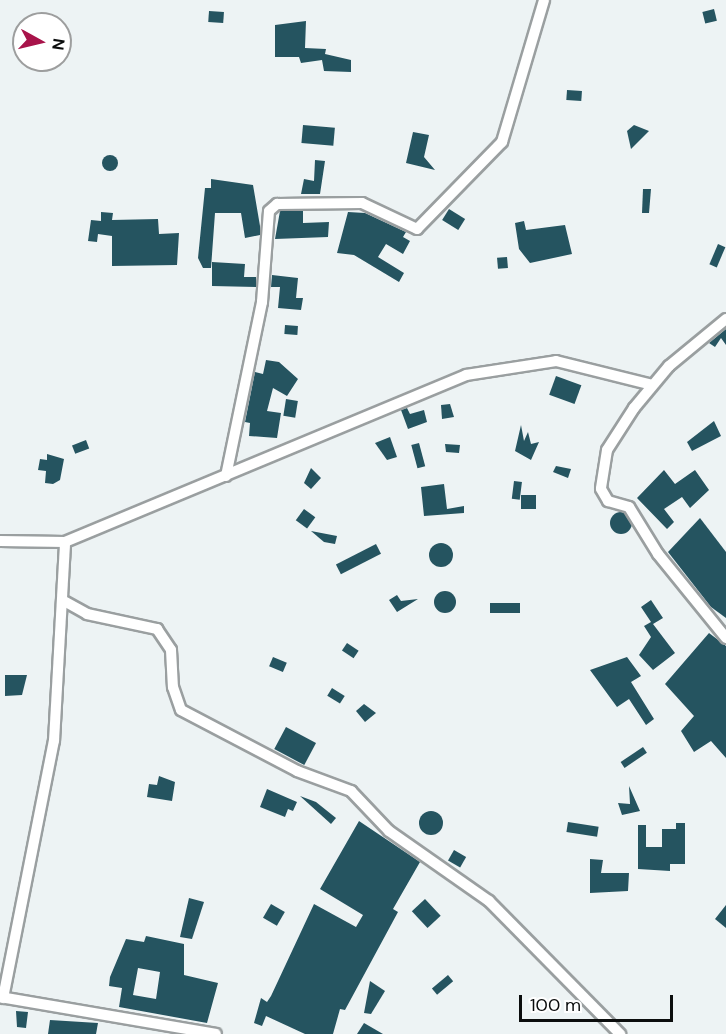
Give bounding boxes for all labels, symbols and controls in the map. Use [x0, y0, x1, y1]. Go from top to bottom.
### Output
north arrow [12, 12, 72, 72]
text: N [47, 37, 70, 52]
scale bar [522, 983, 676, 1021]
text: 100 m [530, 993, 581, 1017]

